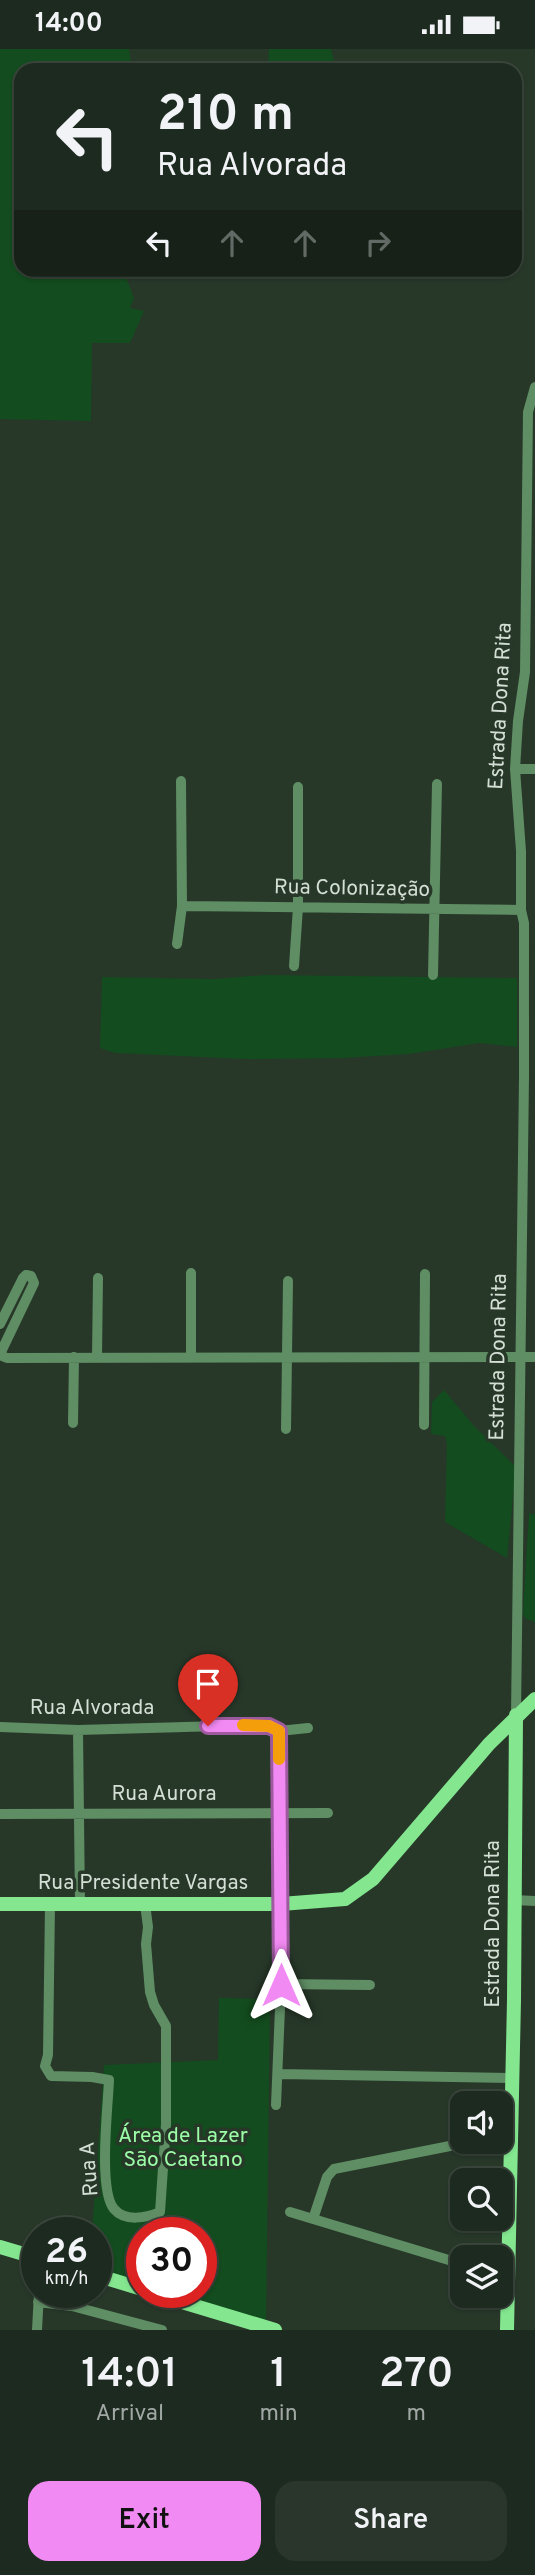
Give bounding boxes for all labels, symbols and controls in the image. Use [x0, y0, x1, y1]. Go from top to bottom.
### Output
text: 14:00 [35, 8, 103, 41]
text: 210 m [157, 86, 294, 148]
icon: left [42, 91, 133, 182]
text: Rua Alvorada [157, 147, 347, 187]
icon: left [140, 224, 178, 262]
icon: ahead [213, 224, 251, 262]
icon: ahead [286, 224, 324, 262]
icon: right [359, 224, 397, 262]
street label: Estrada Dona Rita [483, 622, 519, 790]
street label: Rua Colonização [274, 874, 430, 904]
street label: Estrada Dona Rita [484, 1273, 514, 1441]
pin [178, 1654, 238, 1726]
icon: arrive [189, 1665, 227, 1703]
street label: Rua Alvorada [30, 1695, 154, 1722]
street label: Rua Aurora [112, 1781, 216, 1808]
street label: Estrada Dona Rita [480, 1840, 507, 2008]
street label: Rua Presidente Vargas [38, 1870, 248, 1897]
position arrow [244, 1948, 318, 2022]
map controls [450, 2091, 513, 2308]
button: sound [450, 2091, 513, 2154]
park label: Área de Lazer São Caetano [118, 2122, 248, 2174]
street label: Rua A [75, 2141, 105, 2197]
button: search [450, 2168, 513, 2231]
speed limit sign: 30 [126, 2217, 217, 2308]
text: 26 [45, 2231, 88, 2275]
button: layers [450, 2245, 513, 2308]
text: km/h [45, 2268, 88, 2291]
text: 14:01 [81, 2349, 178, 2402]
text: 1 [270, 2349, 287, 2402]
text: 270 [379, 2349, 454, 2402]
text: Arrival [95, 2400, 164, 2429]
text: min [259, 2400, 298, 2429]
text: m [407, 2400, 426, 2429]
button: Exit [28, 2481, 261, 2561]
button: Share [275, 2481, 507, 2561]

